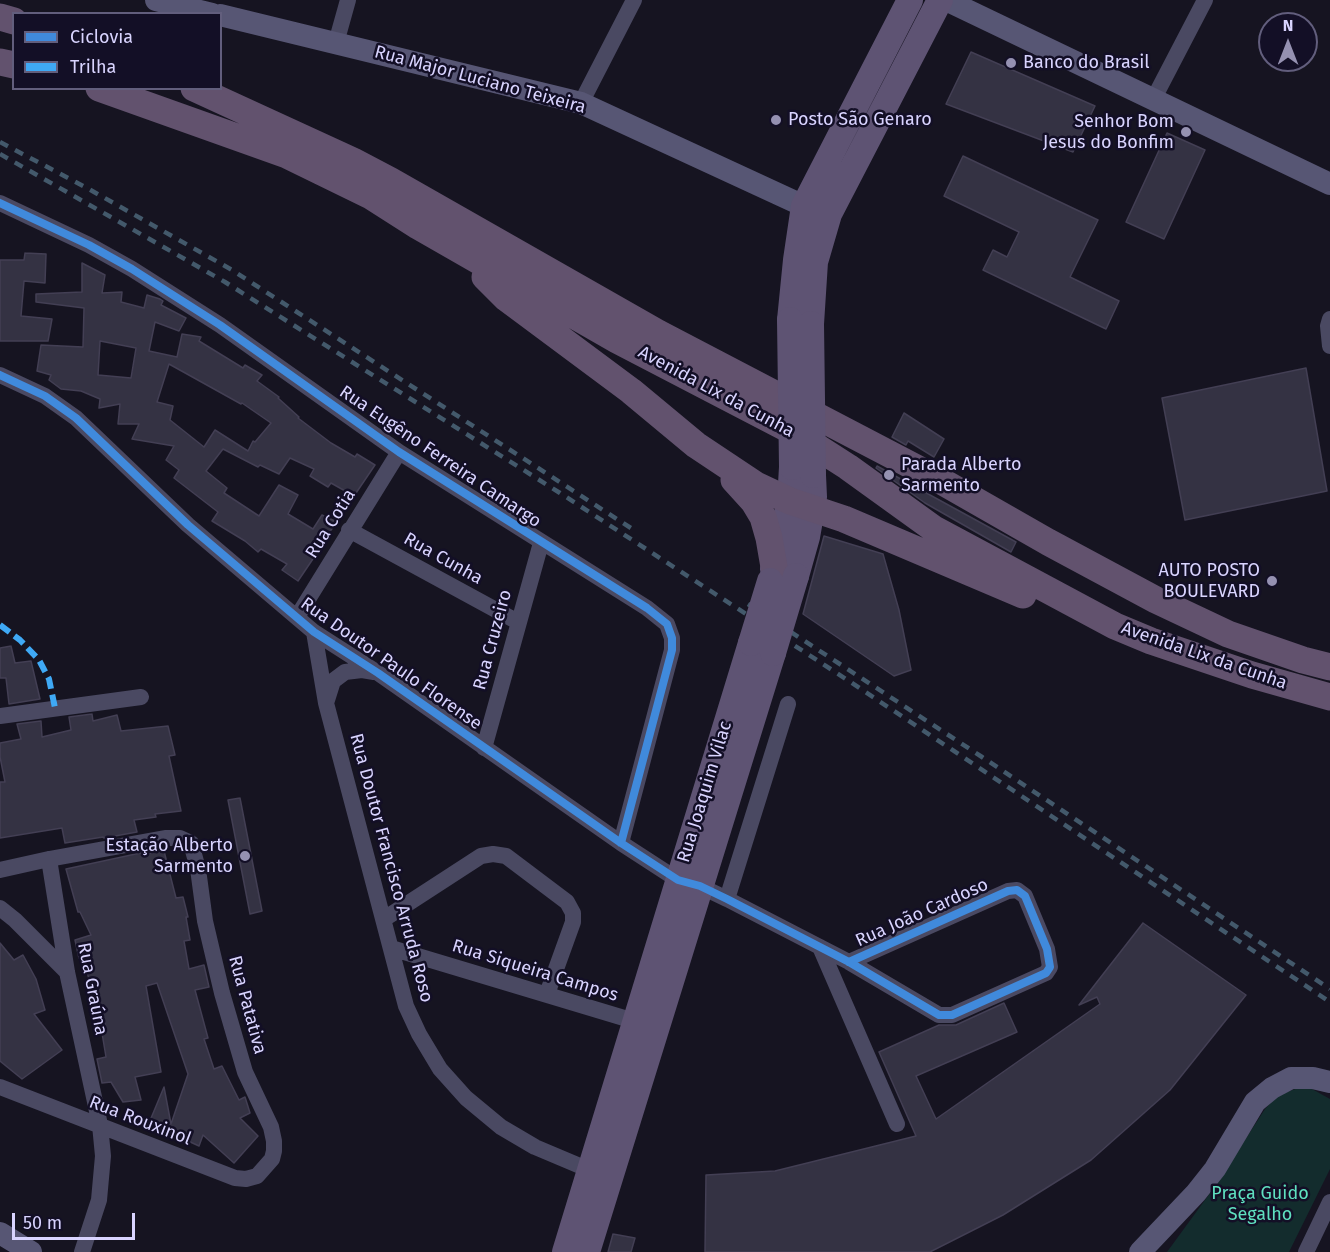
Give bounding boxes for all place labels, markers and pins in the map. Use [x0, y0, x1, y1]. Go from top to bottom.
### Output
place label: Banco do Brasil [1023, 52, 1149, 74]
marker: Banco do Brasil [1004, 56, 1018, 70]
place label: Posto São Genaro [788, 109, 932, 131]
place label: Senhor Bom Jesus do Bonfim [1043, 111, 1174, 154]
marker: Posto São Genaro [769, 113, 783, 127]
marker: Senhor Bom Jesus do Bonfim [1179, 125, 1193, 139]
place label: Parada Alberto Sarmento [901, 454, 1021, 496]
marker: Parada Alberto Sarmento [882, 468, 896, 482]
place label: AUTO POSTO BOULEVARD [1159, 560, 1260, 602]
marker: AUTO POSTO BOULEVARD [1265, 574, 1279, 588]
place label: Estação Alberto Sarmento [106, 835, 233, 878]
marker: Estação Alberto Sarmento [238, 849, 252, 863]

